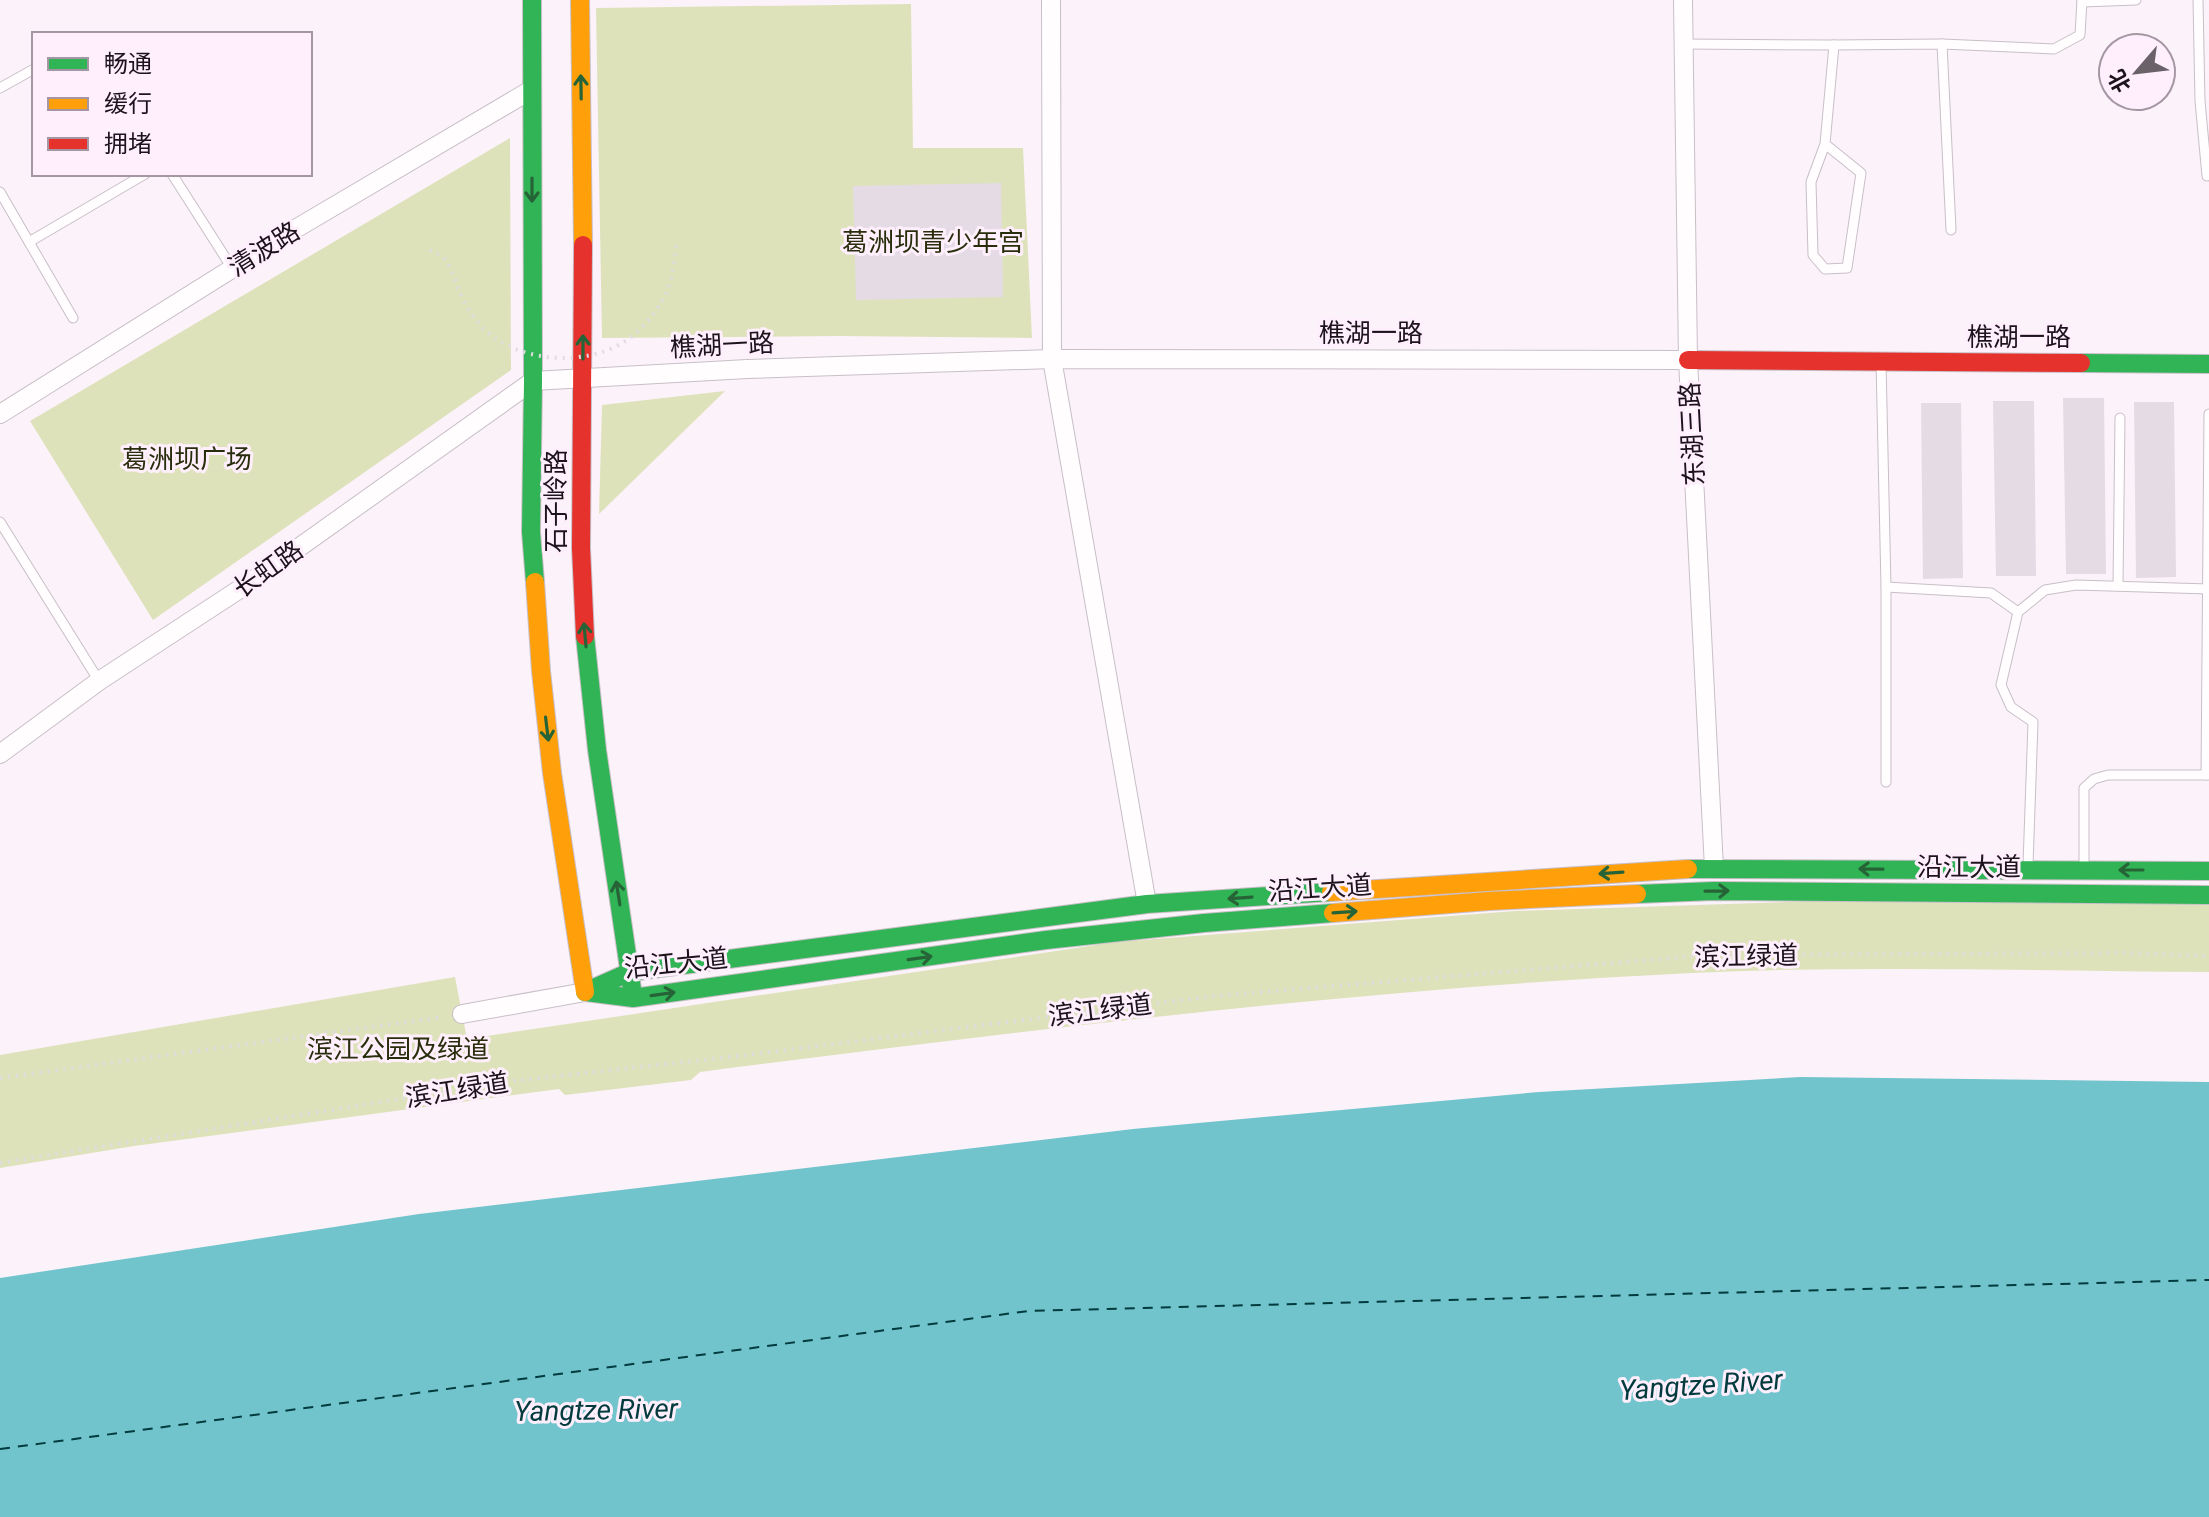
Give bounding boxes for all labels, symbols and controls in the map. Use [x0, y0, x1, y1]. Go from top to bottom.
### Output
legend [32, 32, 312, 176]
north arrow [2097, 32, 2177, 112]
text: 畅通 [104, 50, 152, 78]
text: 北 [2104, 66, 2136, 97]
one-way arrow [574, 74, 589, 101]
text: 缓行 [104, 90, 152, 118]
text: 拥堵 [104, 130, 152, 158]
one-way arrow [524, 176, 540, 203]
street label: 清波路 [223, 216, 305, 282]
park label: 葛洲坝青少年宫 [842, 227, 1024, 257]
street label: 樵湖一路 [1319, 318, 1423, 348]
street label: 樵湖一路 [1967, 322, 2071, 352]
street label: 樵湖一路 [669, 327, 775, 363]
one-way arrow [575, 334, 591, 361]
street label: 东湖三路 [1674, 381, 1710, 487]
park label: 葛洲坝广场 [122, 444, 252, 474]
street label: 石子岭路 [541, 449, 571, 553]
street label: 长虹路 [227, 534, 309, 604]
one-way arrow [578, 622, 593, 649]
one-way arrow [540, 715, 555, 742]
street label: 沿江大道 [1917, 852, 2021, 882]
one-way arrow [1858, 861, 1885, 877]
one-way arrow [2118, 863, 2145, 878]
one-way arrow [1598, 866, 1625, 881]
street label: 沿江大道 [1267, 869, 1373, 907]
one-way arrow [610, 881, 625, 906]
one-way arrow [1703, 883, 1730, 899]
one-way arrow [1227, 891, 1254, 906]
one-way arrow [1331, 904, 1358, 919]
street label: 滨江绿道 [1694, 940, 1798, 972]
street label: 沿江大道 [623, 943, 729, 983]
one-way arrow [907, 950, 932, 965]
one-way arrow [649, 986, 675, 1001]
street label: 滨江绿道 [1047, 989, 1153, 1031]
park label: 滨江公园及绿道 [307, 1034, 489, 1064]
street label: 滨江绿道 [403, 1067, 511, 1113]
water label: Yangtze River [1618, 1363, 1785, 1407]
water label: Yangtze River [514, 1392, 679, 1428]

